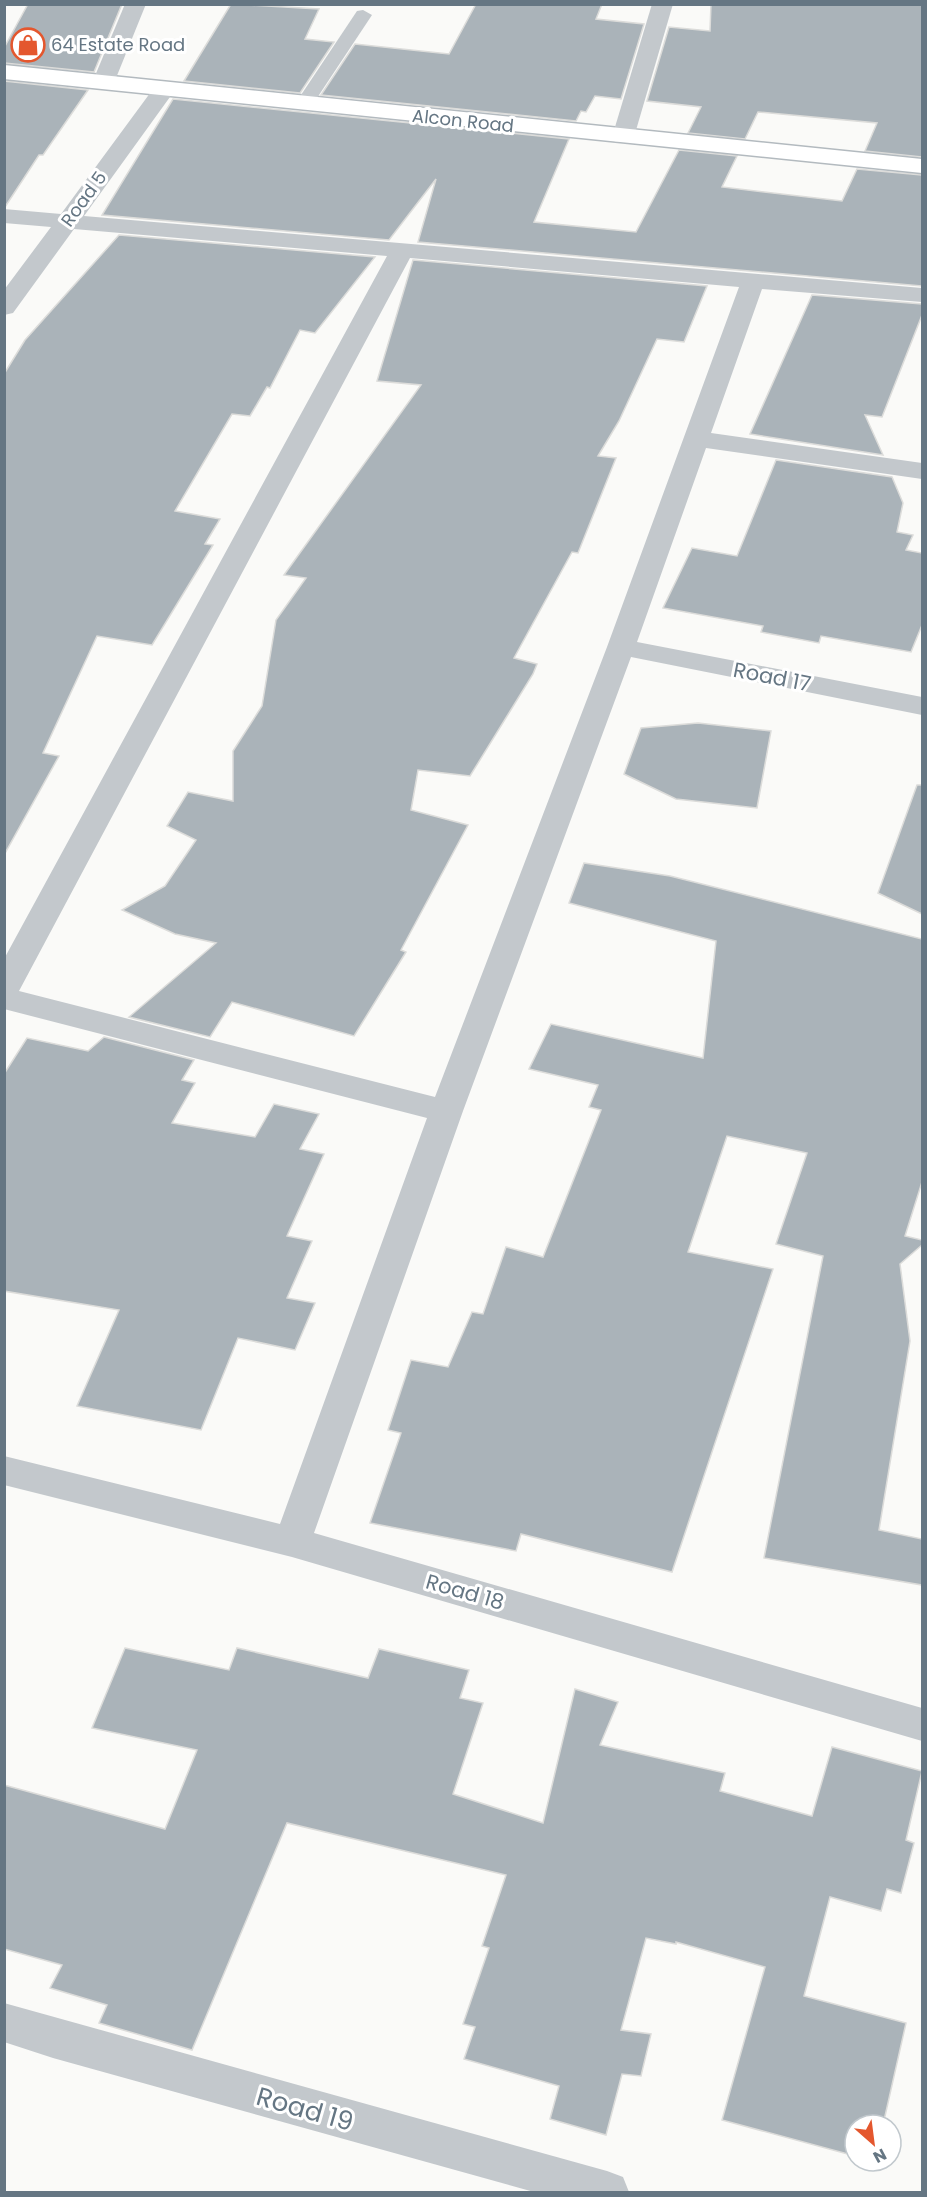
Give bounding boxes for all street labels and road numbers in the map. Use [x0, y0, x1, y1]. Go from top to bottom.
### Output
street label: Alcon Road [411, 103, 515, 138]
street label: Road 5 [55, 166, 112, 232]
street label: Road 17 [731, 655, 813, 698]
street label: Road 18 [423, 1567, 508, 1617]
street label: Road 19 [252, 2078, 358, 2140]

